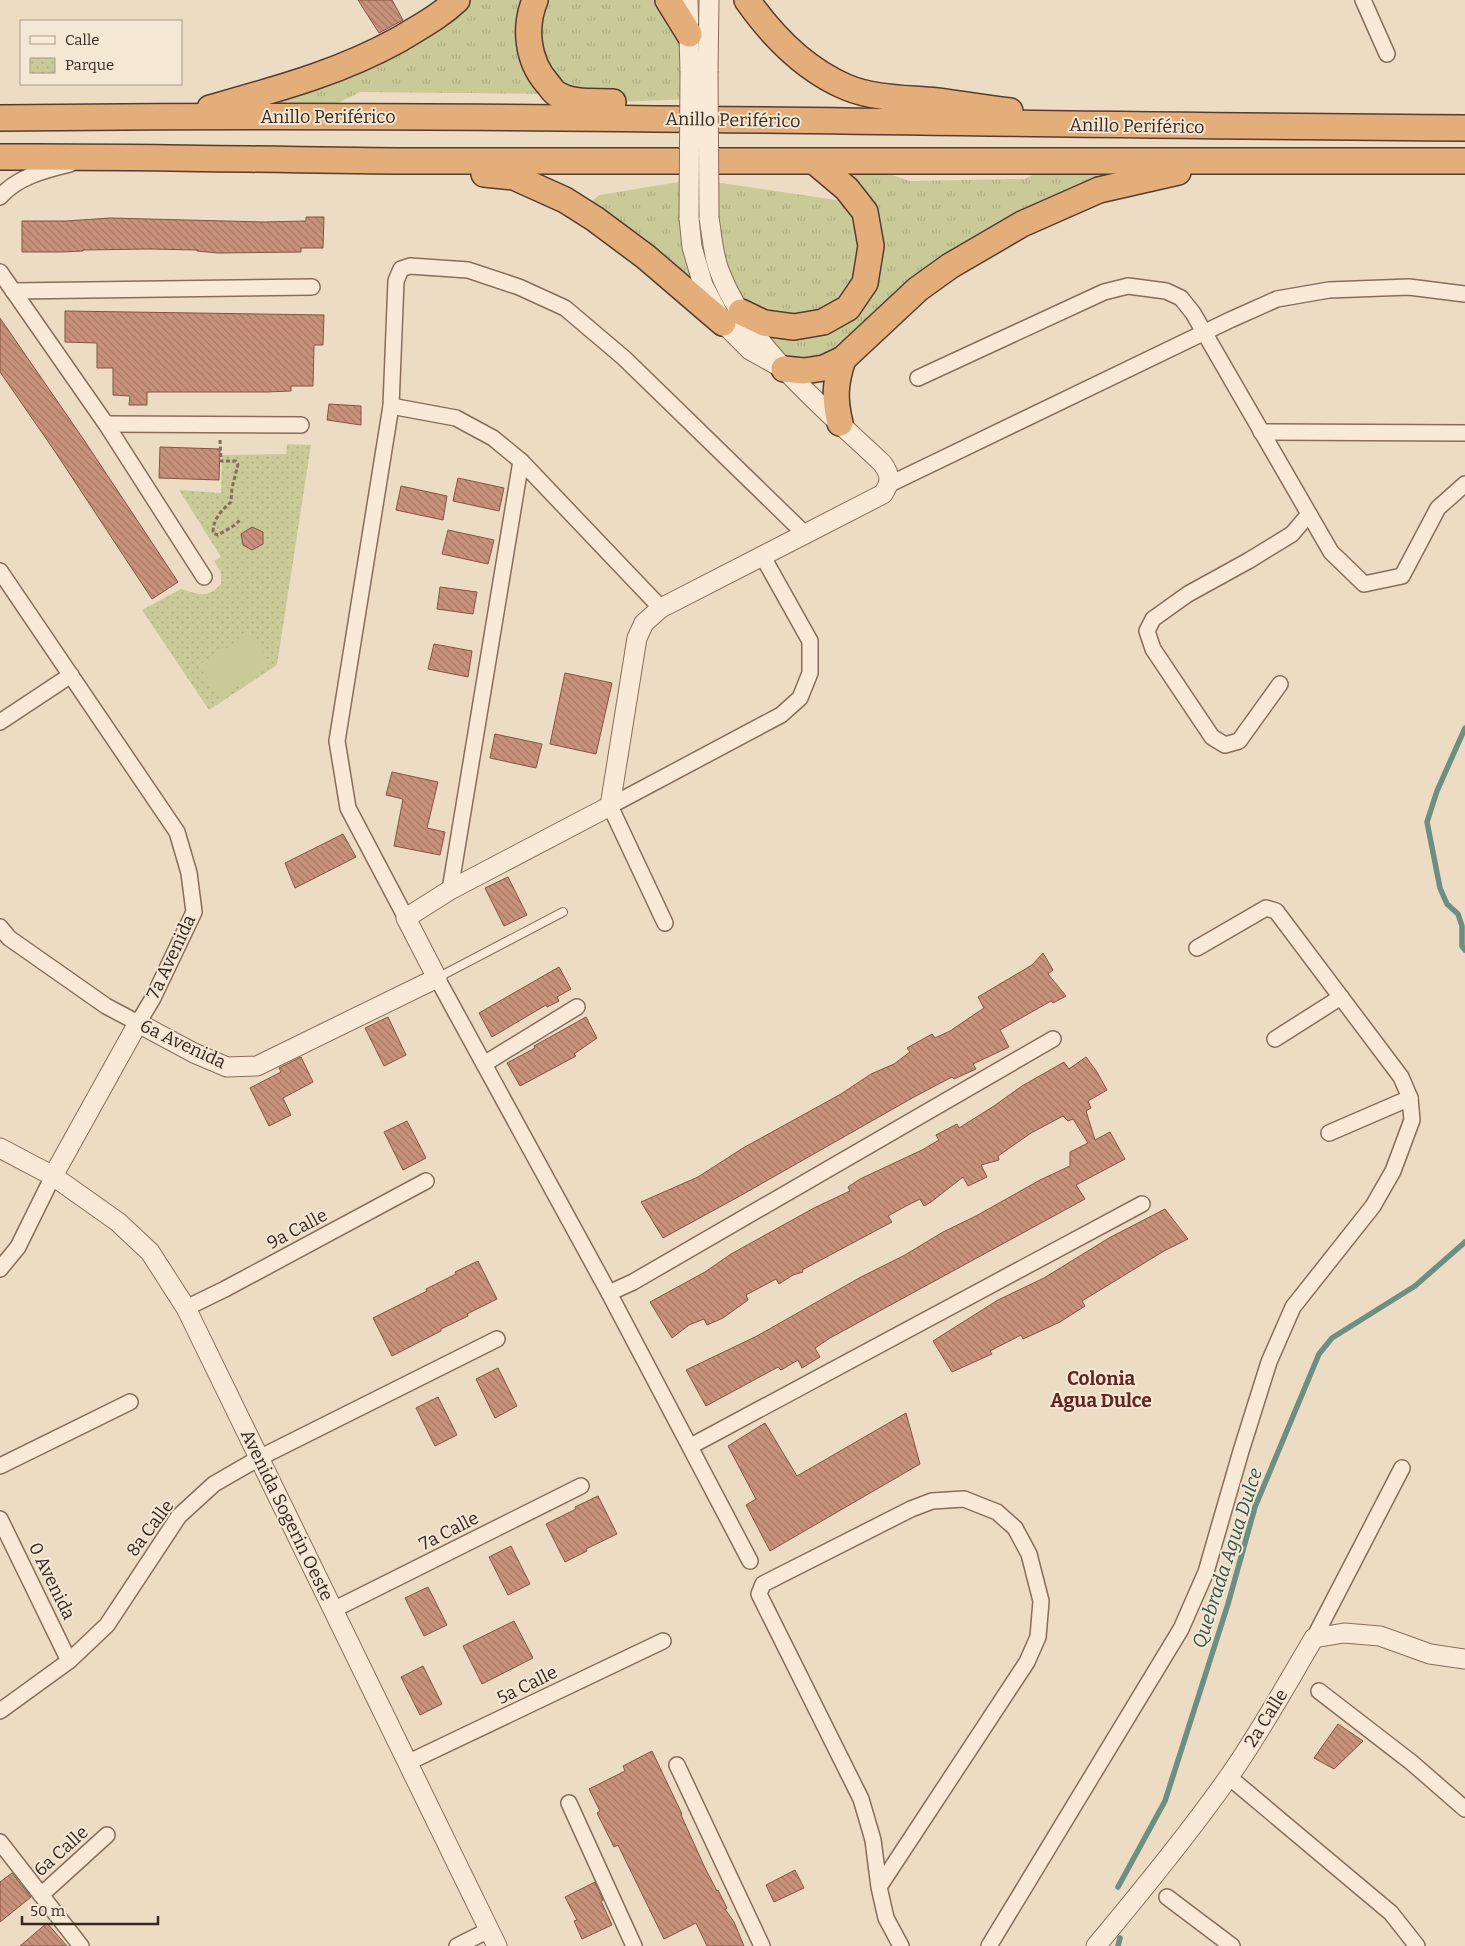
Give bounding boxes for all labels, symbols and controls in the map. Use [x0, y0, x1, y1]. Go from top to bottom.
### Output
legend [20, 20, 182, 85]
text: Calle [65, 31, 99, 49]
text: Parque [65, 56, 114, 74]
street label: Anillo Periférico [260, 106, 396, 128]
street label: Anillo Periférico [665, 108, 801, 132]
street label: Anillo Periférico [1069, 114, 1205, 138]
street label: 7a Avenida [142, 911, 200, 1003]
street label: 6a Avenida [137, 1015, 229, 1073]
street label: 9a Calle [263, 1204, 331, 1254]
district label: Colonia Agua Dulce [1050, 1367, 1152, 1412]
street label: Avenida Sogerin Oeste [236, 1426, 338, 1604]
water label: Quebrada Agua Dulce [1187, 1465, 1267, 1651]
street label: 8a Calle [122, 1495, 178, 1561]
street label: 7a Calle [416, 1507, 482, 1555]
street label: 0 Avenida [24, 1539, 80, 1623]
street label: 5a Calle [493, 1661, 561, 1709]
street label: 2a Calle [1240, 1685, 1292, 1751]
street label: 6a Calle [29, 1821, 93, 1881]
scale bar [22, 1894, 159, 1926]
text: 50 m [30, 1902, 66, 1920]

